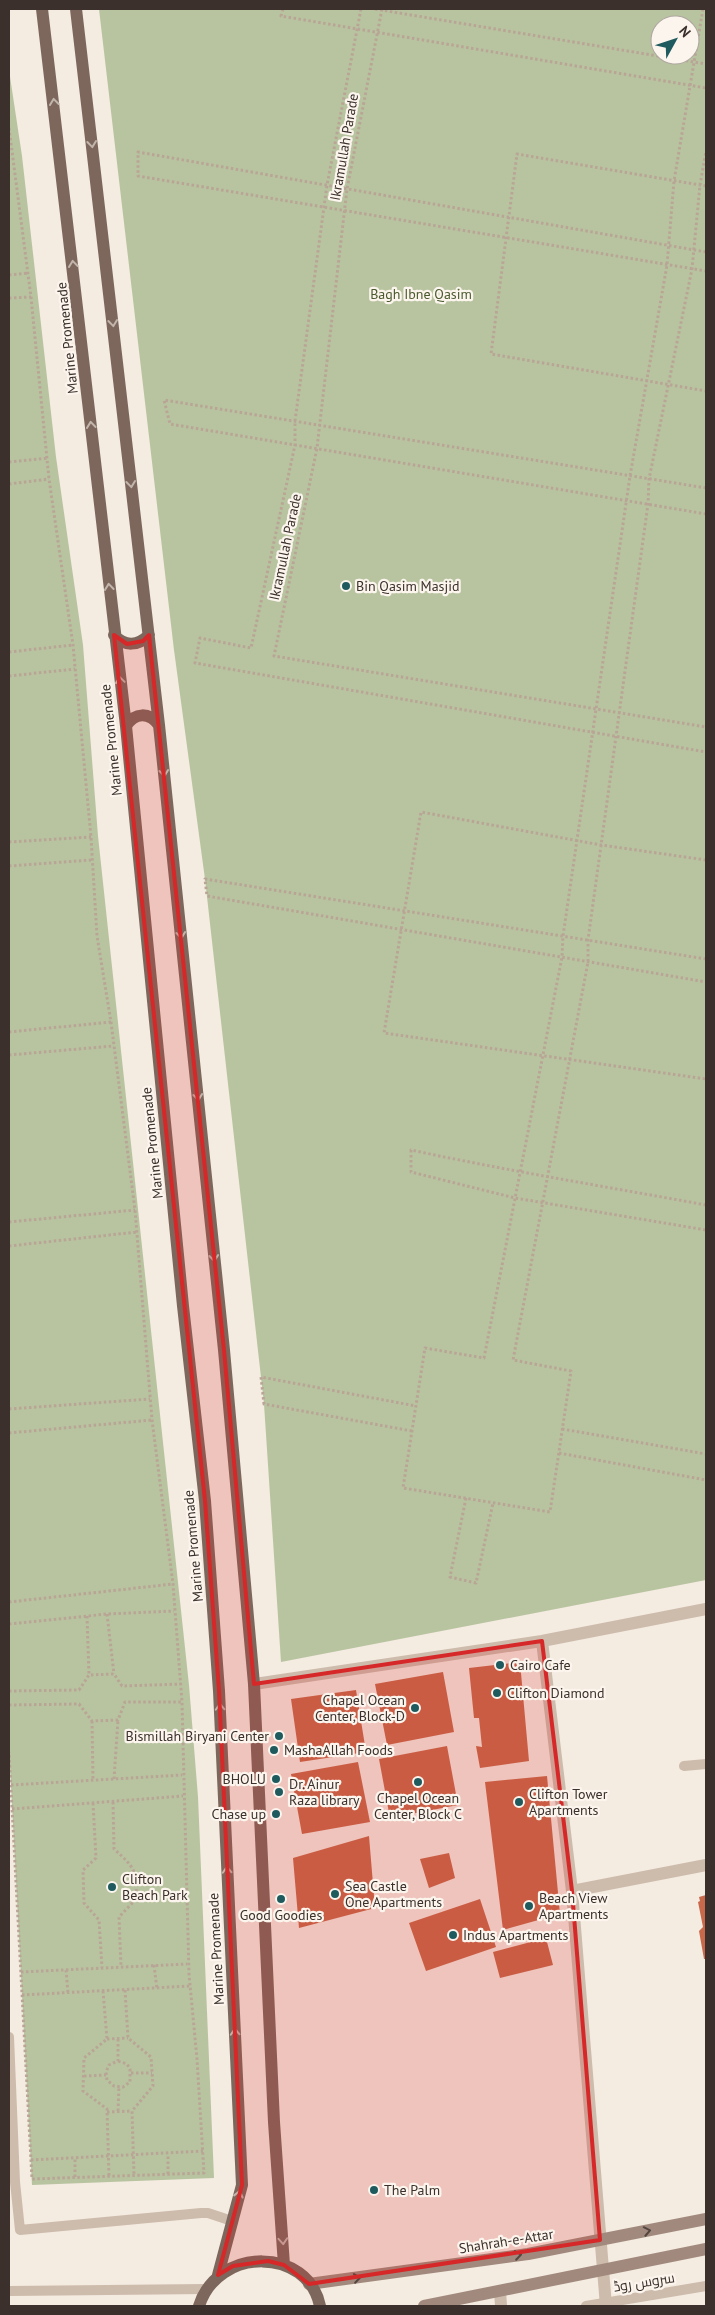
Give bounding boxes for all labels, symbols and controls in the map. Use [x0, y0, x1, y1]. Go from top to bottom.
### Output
north arrow [650, 15, 700, 65]
text: N [675, 22, 695, 41]
street label: Ikramullah Parade [326, 92, 362, 202]
one-way arrow [49, 98, 60, 106]
one-way arrow [86, 140, 97, 148]
one-way arrow [68, 259, 79, 267]
street label: Marine Promenade [52, 281, 82, 395]
park label: Bagh Ibne Qasim [370, 285, 472, 303]
one-way arrow [107, 319, 118, 327]
one-way arrow [86, 421, 97, 429]
one-way arrow [125, 481, 136, 489]
street label: Ikramullah Parade [265, 492, 305, 602]
place label: Bin Qasim Masjid [356, 577, 460, 595]
marker: Bin Qasim Masjid [340, 580, 352, 592]
one-way arrow [104, 582, 115, 590]
one-way arrow [115, 676, 126, 684]
street label: Marine Promenade [96, 683, 126, 797]
one-way arrow [159, 770, 170, 778]
one-way arrow [175, 931, 186, 939]
street label: Marine Promenade [137, 1086, 167, 1200]
one-way arrow [192, 1093, 203, 1101]
one-way arrow [208, 1254, 219, 1262]
street label: Marine Promenade [179, 1489, 207, 1603]
place label: Cairo Cafe [510, 1656, 571, 1674]
marker: Cairo Cafe [494, 1659, 506, 1671]
place label: Clifton Diamond [507, 1684, 604, 1702]
marker: Clifton Diamond [491, 1687, 503, 1699]
place label: Chapel Ocean Center, Block-D [315, 1691, 405, 1725]
marker: Chapel Ocean Center, Block-D [409, 1702, 421, 1714]
one-way arrow [215, 1703, 226, 1711]
place label: Bismillah Biryani Center [126, 1727, 269, 1745]
marker: Bismillah Biryani Center [273, 1730, 285, 1742]
place label: MashaAllah Foods [284, 1741, 393, 1759]
marker: MashaAllah Foods [268, 1744, 280, 1756]
place label: BHOLU [222, 1770, 266, 1788]
marker: BHOLU [270, 1773, 282, 1785]
place label: Dr. Ainur Raza library [289, 1775, 360, 1809]
marker: Chapel Ocean Center, Block C [412, 1776, 424, 1788]
place label: Clifton Tower Apartments [529, 1785, 608, 1819]
marker: Dr. Ainur Raza library [273, 1786, 285, 1798]
place label: Chapel Ocean Center, Block C [374, 1789, 462, 1823]
marker: Clifton Tower Apartments [513, 1796, 525, 1808]
place label: Chase up [212, 1805, 266, 1823]
marker: Chase up [270, 1808, 282, 1820]
one-way arrow [222, 1866, 233, 1874]
place label: Clifton Beach Park [122, 1870, 188, 1904]
place label: Sea Castle One Apartments [345, 1877, 442, 1911]
marker: Clifton Beach Park [106, 1881, 118, 1893]
marker: Sea Castle One Apartments [329, 1888, 341, 1900]
place label: Beach View Apartments [539, 1889, 609, 1923]
street label: Marine Promenade [204, 1892, 228, 2006]
marker: Good Goodies [275, 1893, 287, 1905]
marker: Beach View Apartments [523, 1900, 535, 1912]
place label: Good Goodies [240, 1906, 322, 1924]
place label: Indus Apartments [463, 1926, 569, 1944]
marker: Indus Apartments [447, 1929, 459, 1941]
one-way arrow [229, 2028, 240, 2036]
place label: The Palm [384, 2181, 440, 2199]
marker: The Palm [368, 2184, 380, 2196]
one-way arrow [233, 2190, 244, 2199]
street label: Shahrah-e-Attar [457, 2225, 555, 2257]
one-way arrow [643, 2226, 652, 2236]
one-way arrow [277, 2237, 288, 2245]
one-way arrow [515, 2250, 523, 2261]
street label: سروس روڈ [612, 2268, 676, 2296]
one-way arrow [353, 2273, 362, 2283]

